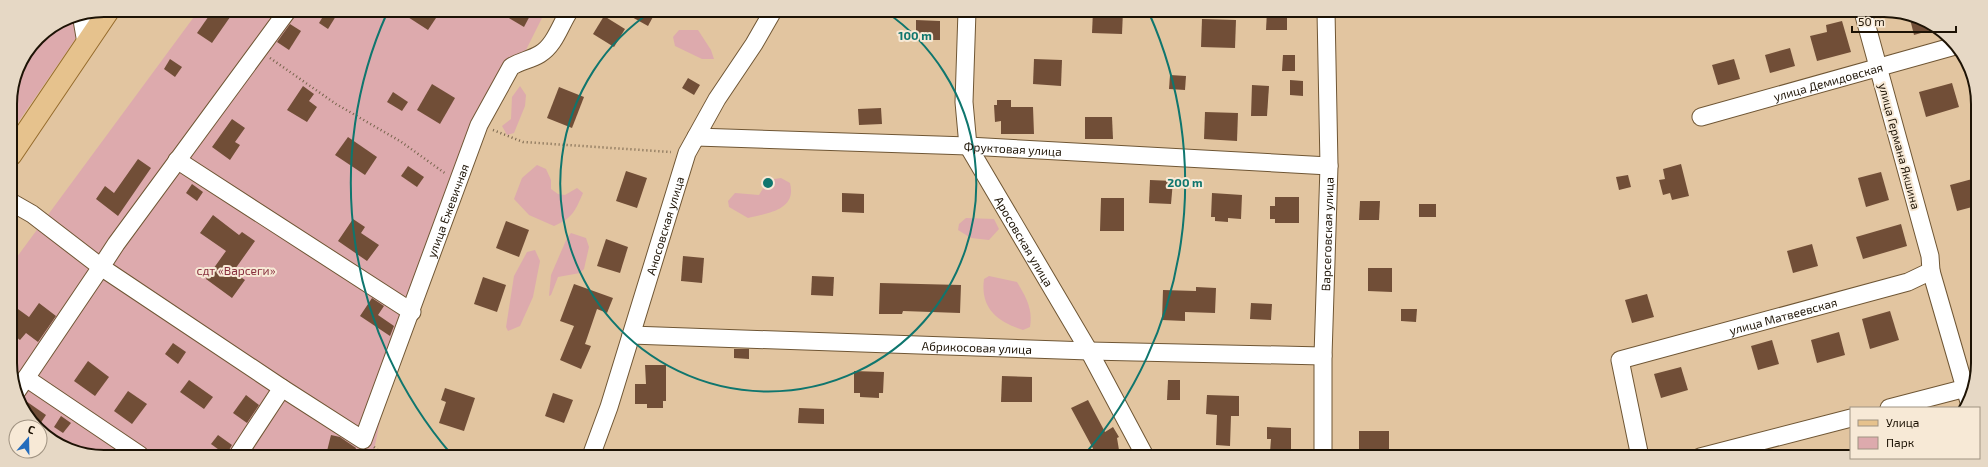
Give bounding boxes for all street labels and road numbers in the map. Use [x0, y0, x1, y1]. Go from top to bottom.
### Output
street label: улица Демидовская [1772, 60, 1884, 104]
street label: улица Германа Якшина [1875, 81, 1924, 211]
street label: Фруктовая улица [963, 139, 1062, 158]
street label: улица Ежевичная [424, 162, 471, 260]
street label: Аносовская улица [643, 175, 686, 277]
street label: Варсеговская улица [1318, 177, 1336, 291]
street label: Аросовская улица [992, 194, 1056, 289]
street label: улица Матвеевская [1728, 295, 1838, 338]
street label: Абрикосовая улица [921, 338, 1032, 356]

